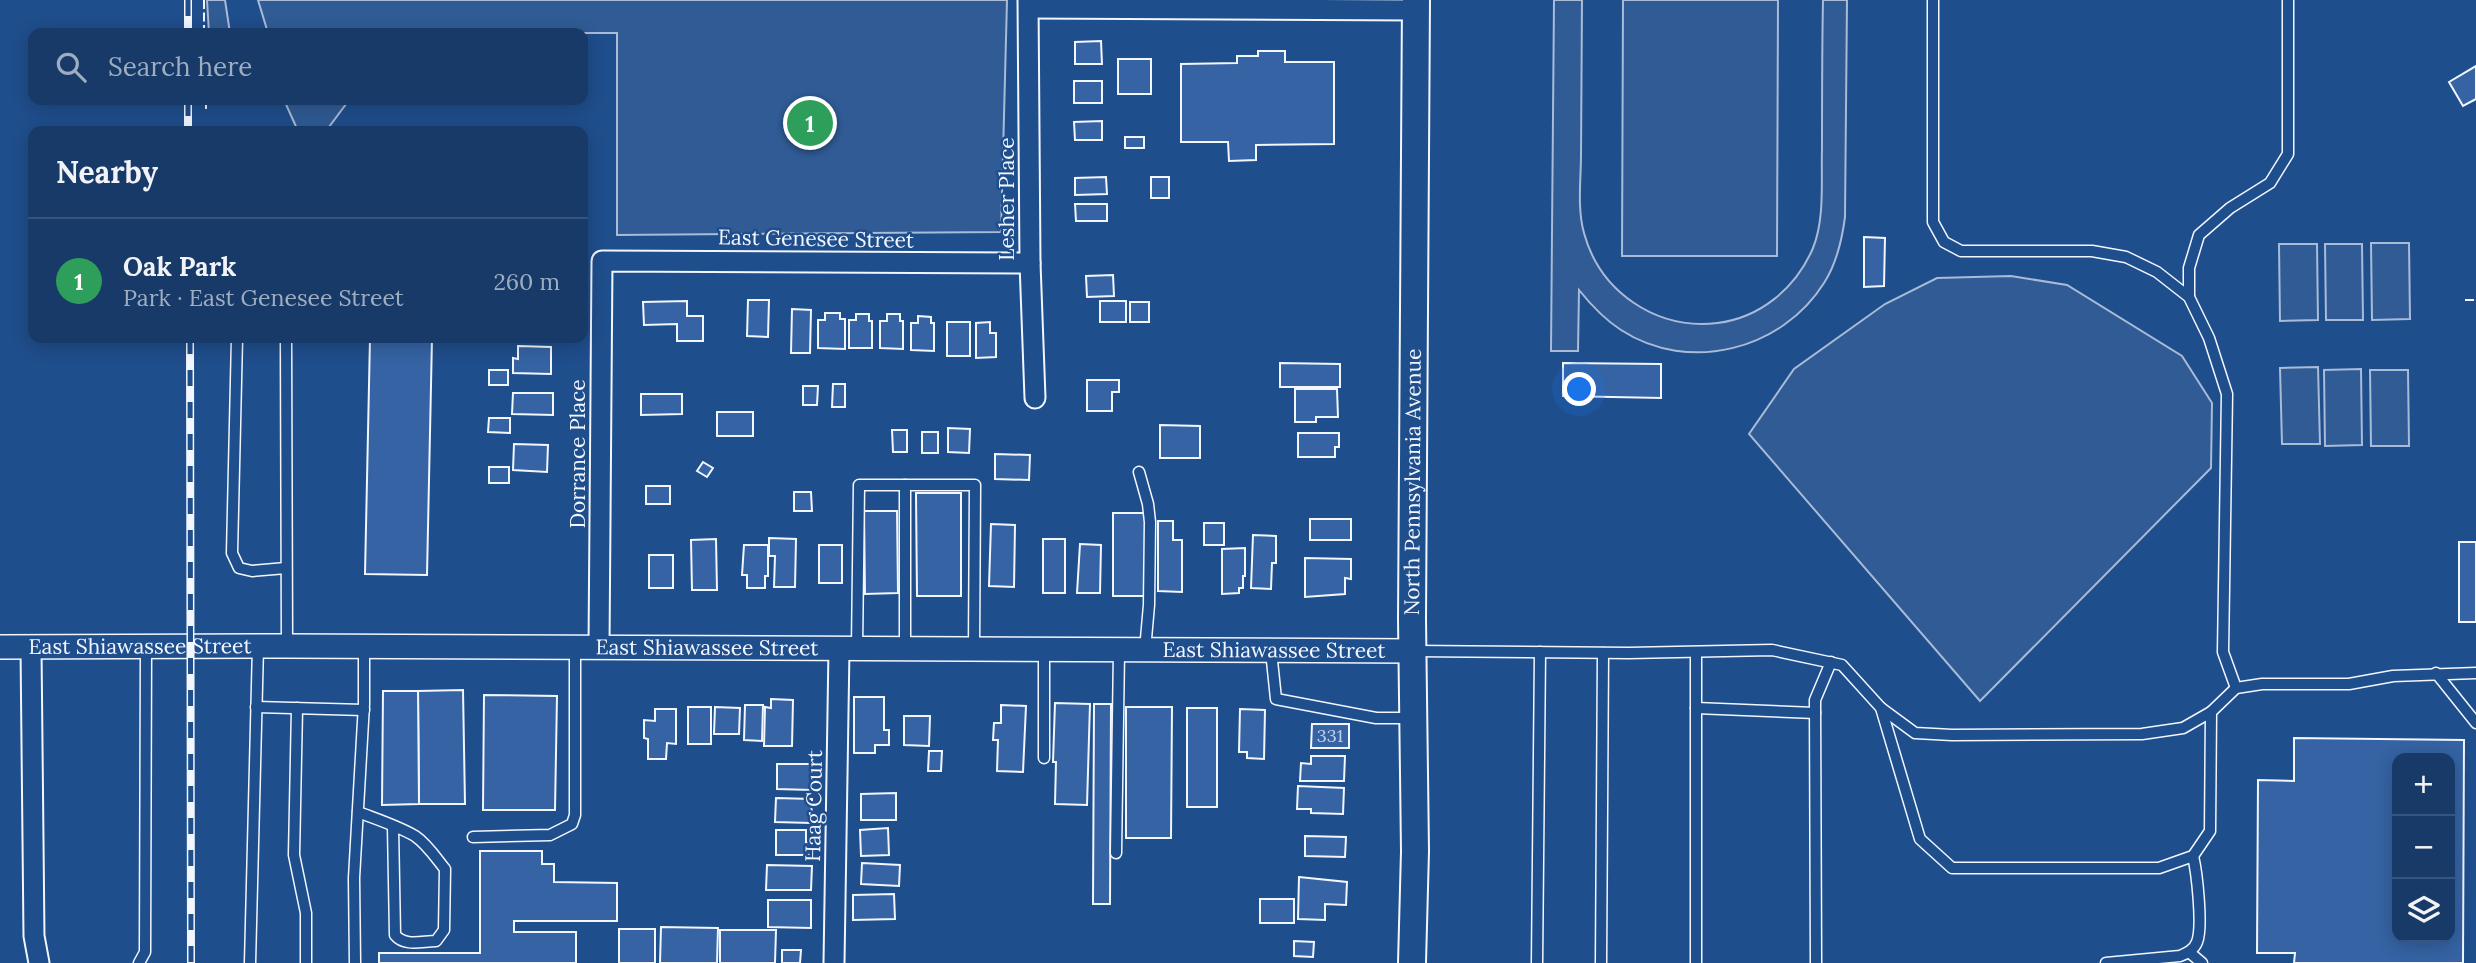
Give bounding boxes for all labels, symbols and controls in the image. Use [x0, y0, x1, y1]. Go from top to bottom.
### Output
search box [28, 28, 588, 105]
icon: search [52, 48, 90, 86]
text: Search here [108, 50, 252, 83]
pin: 1 [787, 97, 833, 149]
street label: Lesher Place [993, 137, 1020, 261]
text: Nearby [56, 153, 158, 191]
street label: East Genesee Street [718, 223, 915, 254]
text: Oak Park [123, 250, 236, 283]
text: 1 [74, 267, 84, 296]
text: 260 m [493, 267, 560, 296]
text: Park · East Genesee Street [123, 283, 404, 312]
street label: North Pennsylvania Avenue [1398, 348, 1427, 616]
your location [1562, 372, 1596, 406]
street label: Dorrance Place [564, 379, 591, 529]
street label: East Shiawassee Street [28, 632, 252, 660]
street label: East Shiawassee Street [595, 633, 819, 661]
street label: East Shiawassee Street [1162, 636, 1386, 664]
house number: 331 [1317, 724, 1343, 747]
street label: Haag Court [799, 749, 828, 862]
map controls [2392, 753, 2455, 942]
button: + [2392, 753, 2455, 816]
button: − [2392, 816, 2455, 879]
button: layers [2392, 879, 2455, 942]

